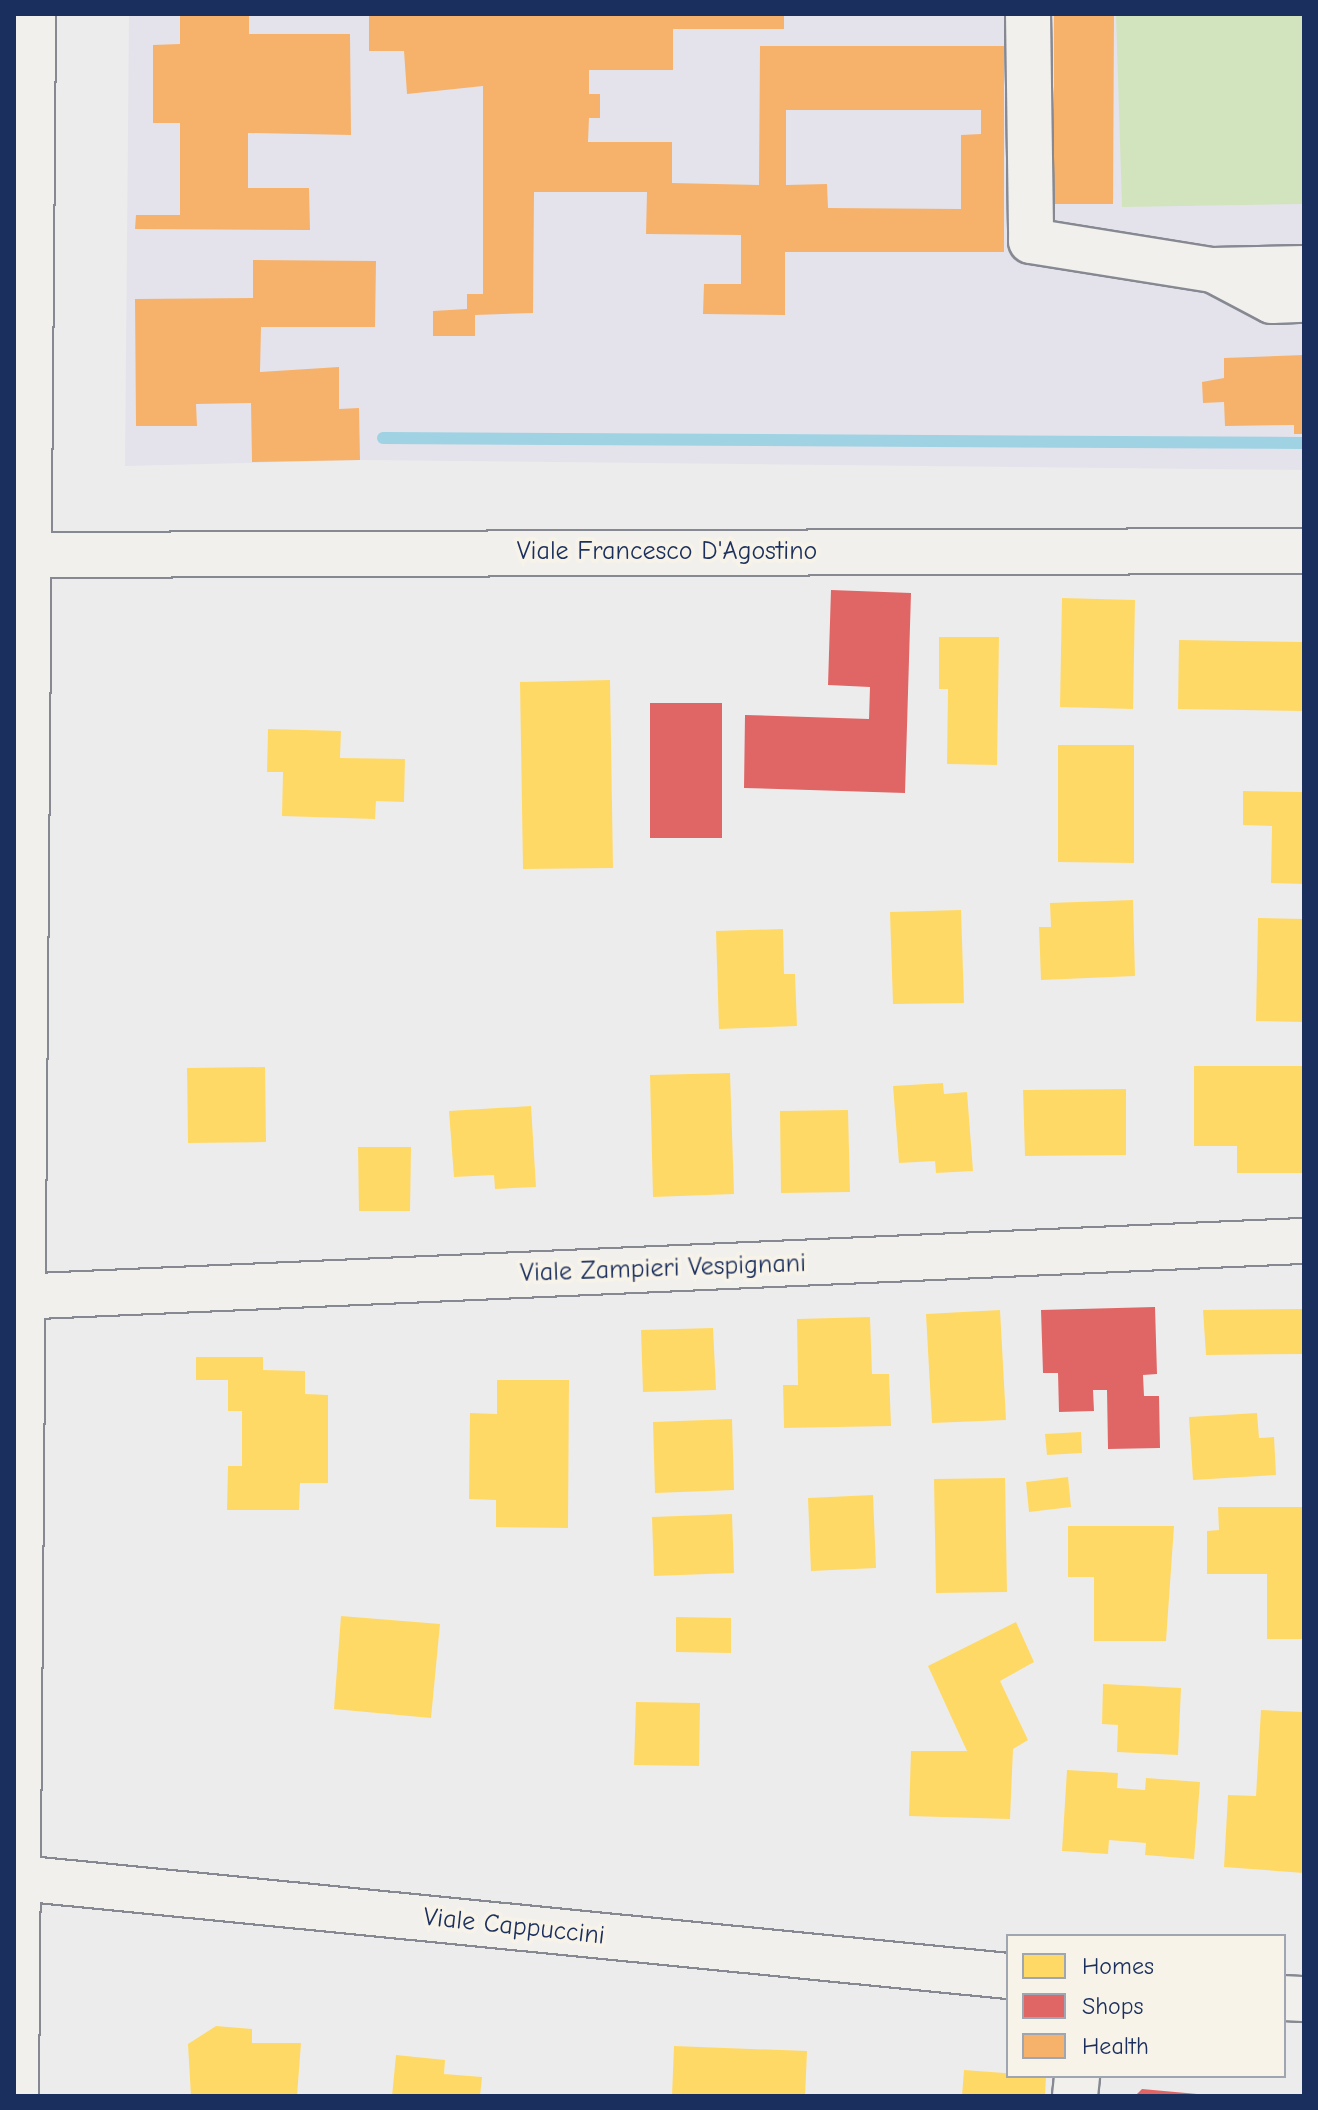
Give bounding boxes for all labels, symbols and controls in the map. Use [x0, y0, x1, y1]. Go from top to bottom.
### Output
street label: Viale Francesco D'Agostino [517, 536, 817, 568]
street label: Viale Zampieri Vespignani [519, 1248, 807, 1290]
street label: Viale Cappuccini [422, 1902, 606, 1952]
legend [1006, 1934, 1286, 2078]
text: Homes [1082, 1952, 1154, 1980]
text: Shops [1082, 1992, 1143, 2020]
text: Health [1082, 2032, 1149, 2060]

